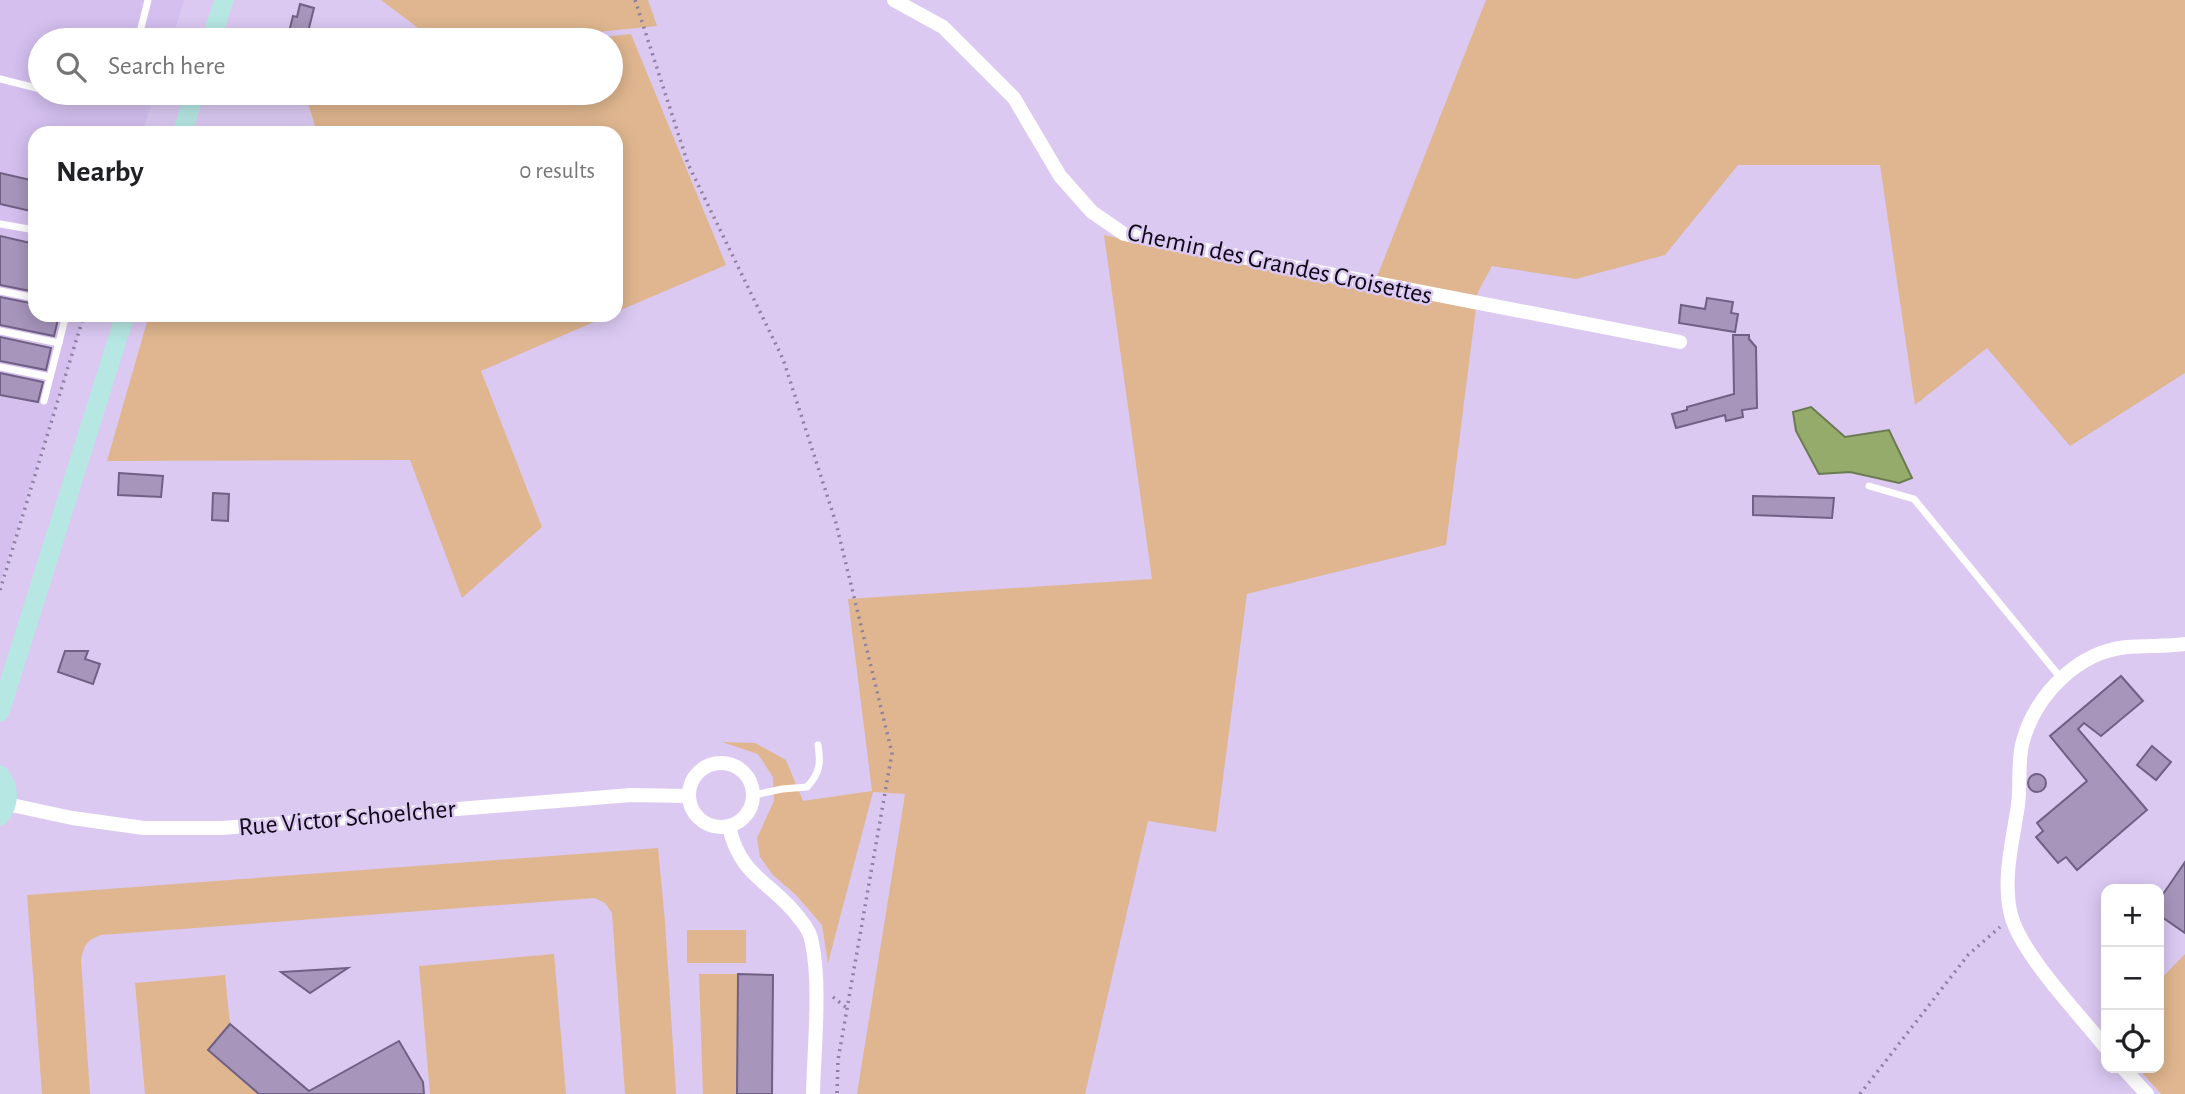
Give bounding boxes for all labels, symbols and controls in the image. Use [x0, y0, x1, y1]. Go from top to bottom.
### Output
search box [28, 28, 623, 105]
icon: search [52, 48, 90, 86]
text: Search here [108, 53, 226, 79]
text: Nearby [56, 157, 144, 187]
text: 0 results [519, 160, 595, 183]
street label: Chemin des Grandes Croisettes [1125, 219, 1435, 309]
street label: Rue Victor Schoelcher [237, 795, 457, 840]
map controls [2101, 884, 2164, 1073]
button: + [2101, 884, 2164, 947]
button: − [2101, 947, 2164, 1010]
button: locate [2101, 1010, 2164, 1073]

